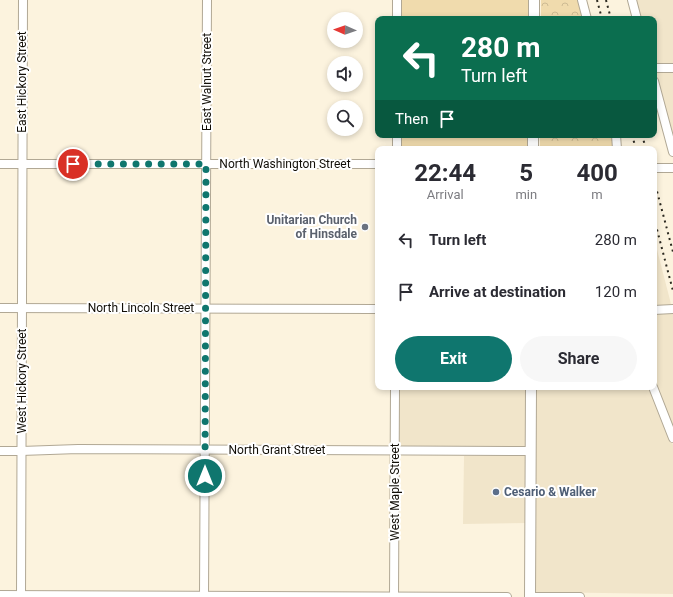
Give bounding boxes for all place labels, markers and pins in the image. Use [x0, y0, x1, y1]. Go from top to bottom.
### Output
pin [56, 147, 90, 181]
place label: Unitarian Church of Hinsdale [266, 213, 358, 241]
marker: Unitarian Church of Hinsdale [360, 222, 370, 232]
place label: Cesario & Walker [504, 485, 597, 499]
marker: Cesario & Walker [491, 487, 501, 497]

